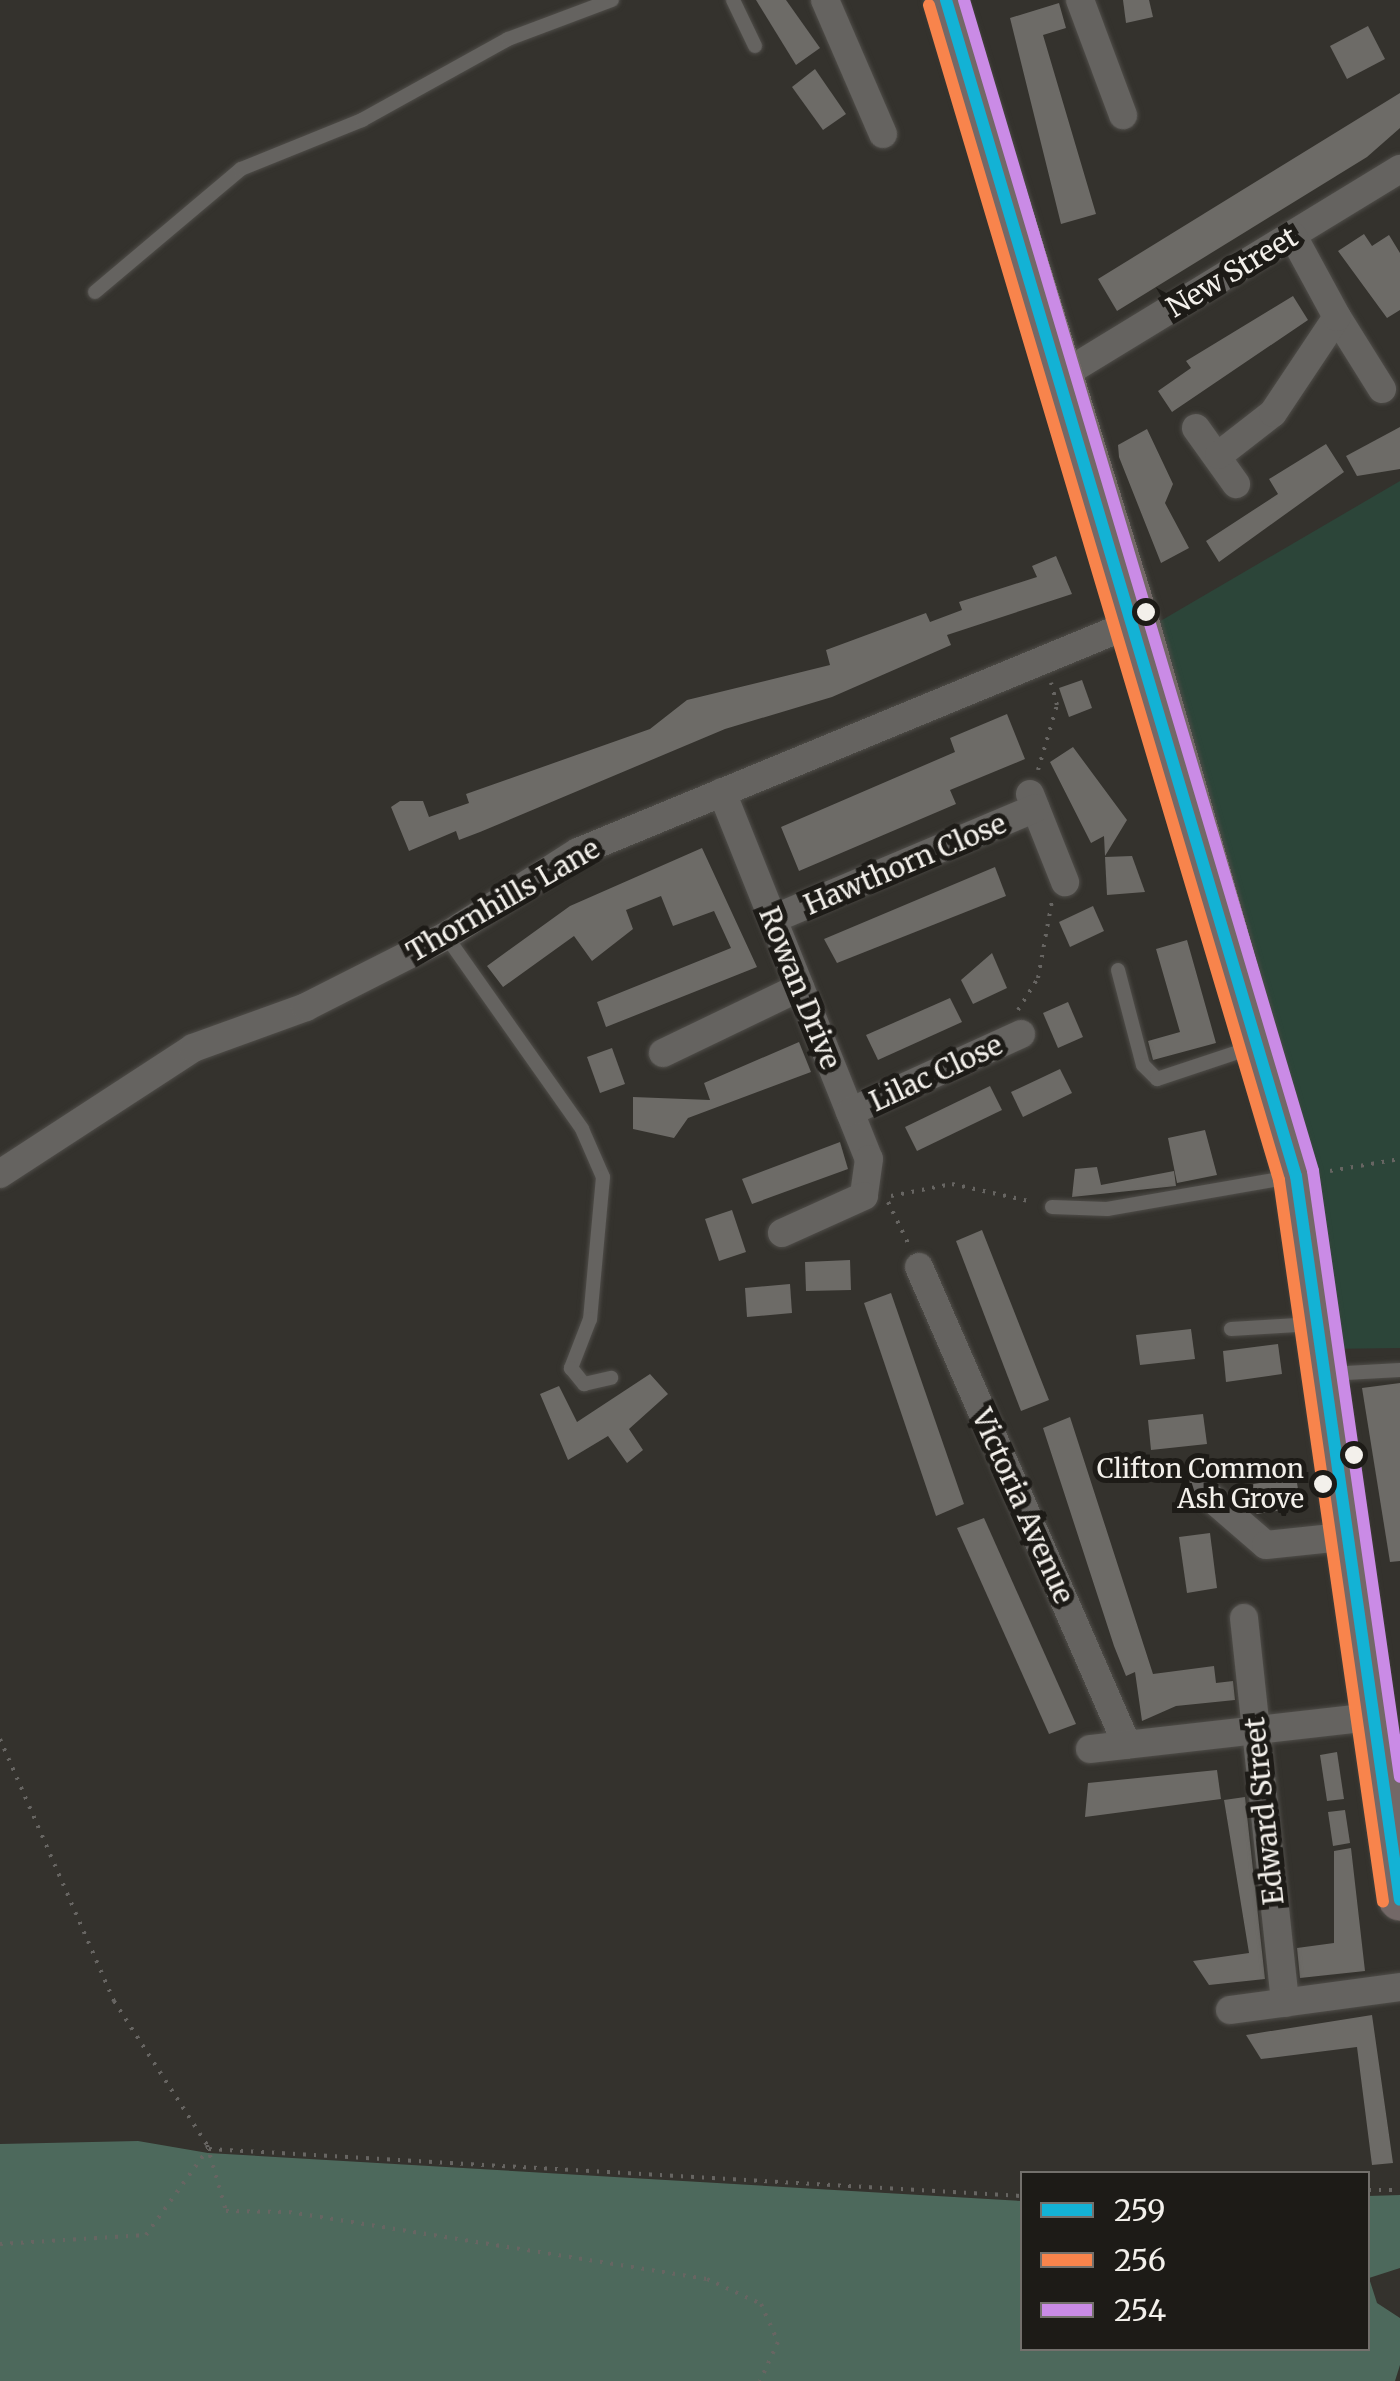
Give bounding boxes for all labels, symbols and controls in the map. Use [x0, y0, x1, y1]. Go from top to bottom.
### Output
street label: New Street [1160, 220, 1304, 324]
unlabelled marker [1136, 602, 1156, 622]
street label: Hawthorn Close [799, 806, 1011, 922]
street label: Thornhills Lane [401, 831, 605, 969]
street label: Rowan Drive [752, 902, 848, 1074]
street label: Lilac Close [864, 1028, 1008, 1118]
street label: Victoria Avenue [965, 1403, 1081, 1609]
unlabelled marker [1344, 1445, 1364, 1465]
place label: Clifton Common Ash Grove [1097, 1453, 1304, 1515]
marker: Clifton Common Ash Grove [1313, 1474, 1333, 1494]
street label: Edward Street [1237, 1715, 1291, 1907]
legend [1020, 2171, 1370, 2351]
text: 259 [1114, 2191, 1165, 2229]
text: 256 [1114, 2241, 1166, 2279]
text: 254 [1114, 2291, 1166, 2329]

